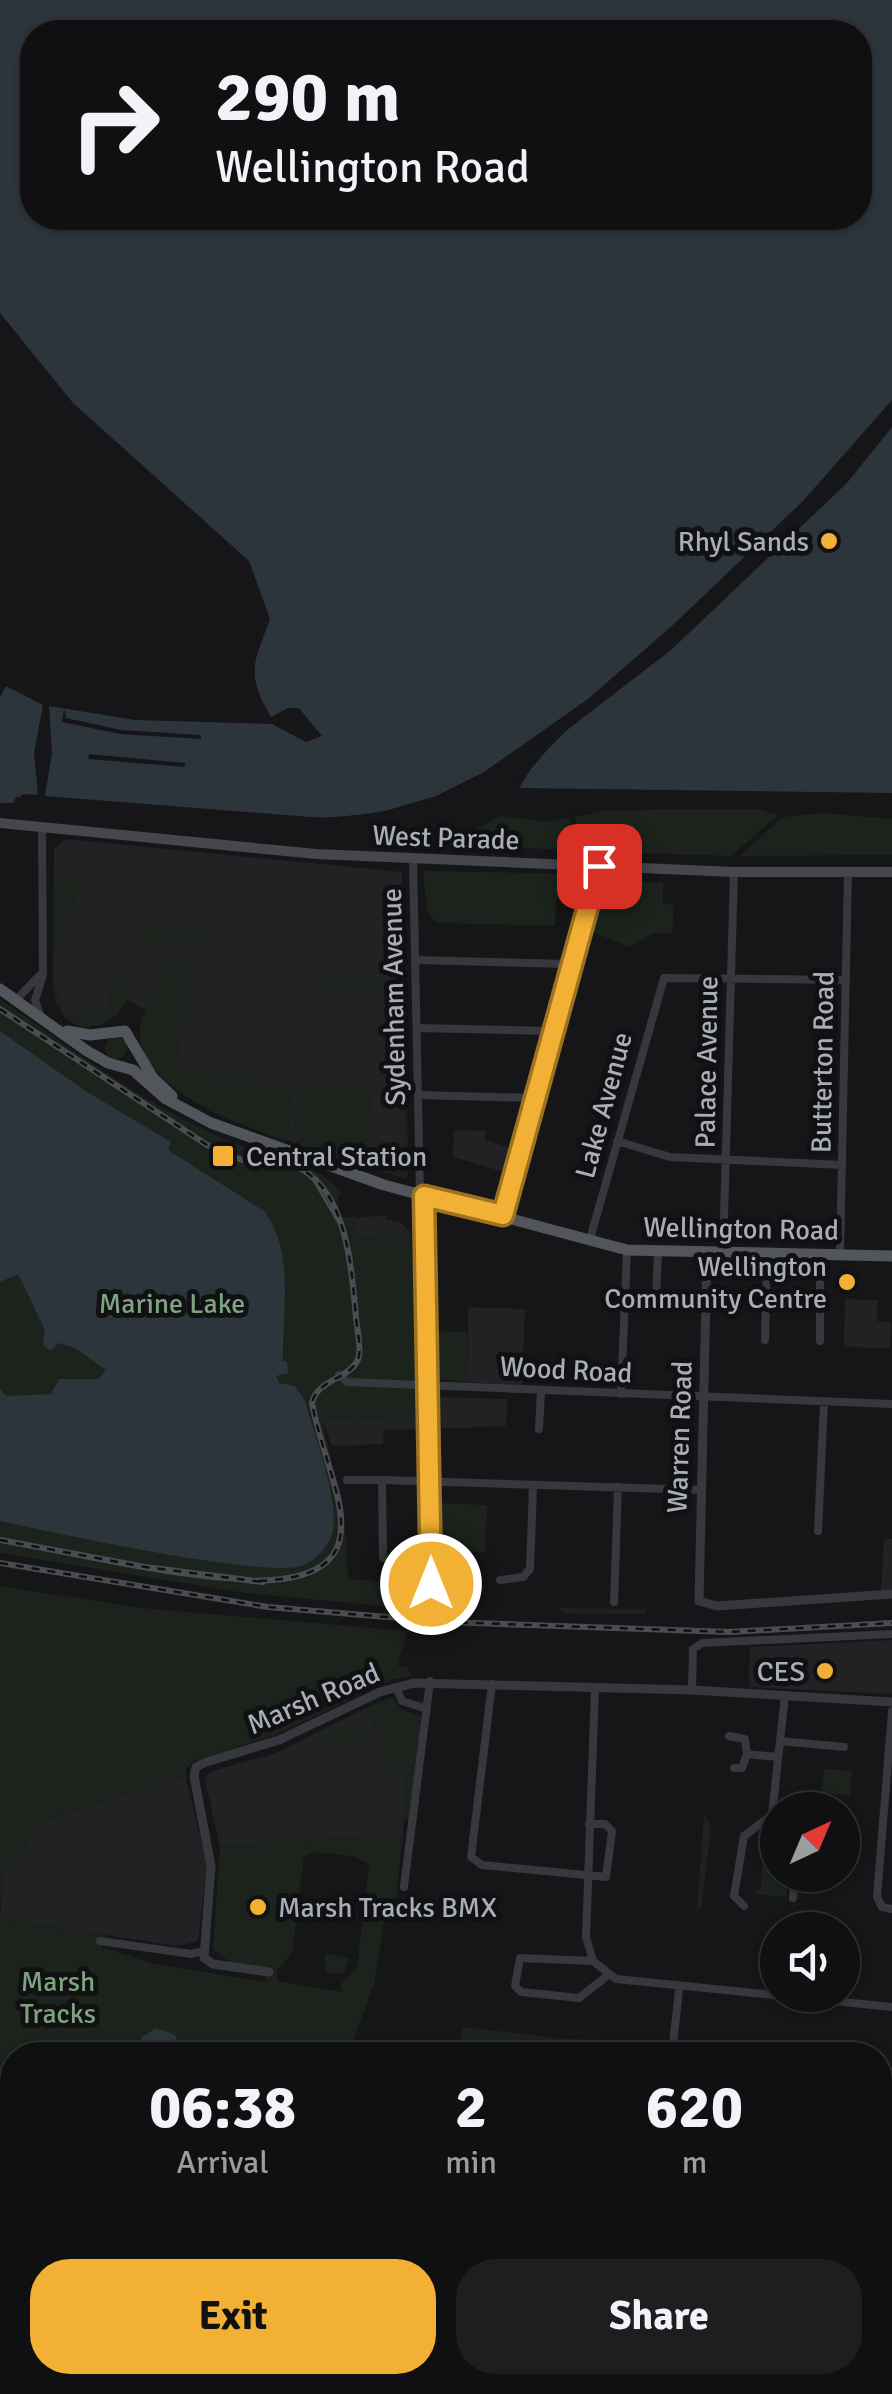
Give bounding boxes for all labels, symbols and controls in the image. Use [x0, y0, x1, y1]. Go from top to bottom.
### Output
text: 290 m [215, 54, 400, 140]
icon: right [50, 60, 180, 190]
text: Wellington Road [215, 140, 530, 195]
place label: Rhyl Sands [678, 525, 809, 559]
marker: Rhyl Sands [818, 530, 840, 552]
street label: West Parade [372, 818, 520, 858]
pin [557, 824, 642, 909]
icon: arrive [572, 839, 627, 894]
street label: Sydenham Avenue [375, 888, 413, 1106]
street label: Butterton Road [804, 971, 842, 1153]
street label: Palace Avenue [688, 975, 726, 1149]
street label: Lake Avenue [568, 1029, 640, 1182]
place label: Central Station [246, 1140, 427, 1174]
marker: Central Station [210, 1143, 236, 1169]
street label: Wellington Road [643, 1210, 839, 1248]
place label: Wellington Community Centre [604, 1250, 827, 1316]
marker: Wellington Community Centre [836, 1271, 858, 1293]
park label: Marine Lake [99, 1287, 245, 1321]
street label: Wood Road [499, 1350, 633, 1390]
street label: Warren Road [660, 1360, 700, 1514]
position arrow [379, 1532, 483, 1636]
place label: CES [757, 1655, 805, 1689]
street label: Marsh Road [242, 1656, 385, 1742]
marker: CES [814, 1660, 836, 1682]
north arrow [760, 1792, 860, 1892]
map controls [760, 1792, 860, 2012]
place label: Marsh Tracks BMX [278, 1891, 497, 1925]
marker: Marsh Tracks BMX [247, 1896, 269, 1918]
button: sound [760, 1912, 860, 2012]
park label: Marsh Tracks [20, 1965, 96, 2031]
text: 06:38 [149, 2071, 296, 2145]
text: 2 [455, 2071, 487, 2145]
text: 620 [646, 2071, 743, 2145]
text: Arrival [177, 2143, 269, 2182]
text: min [445, 2143, 497, 2182]
text: m [682, 2143, 707, 2182]
button: Exit [30, 2259, 436, 2374]
button: Share [456, 2259, 862, 2374]

